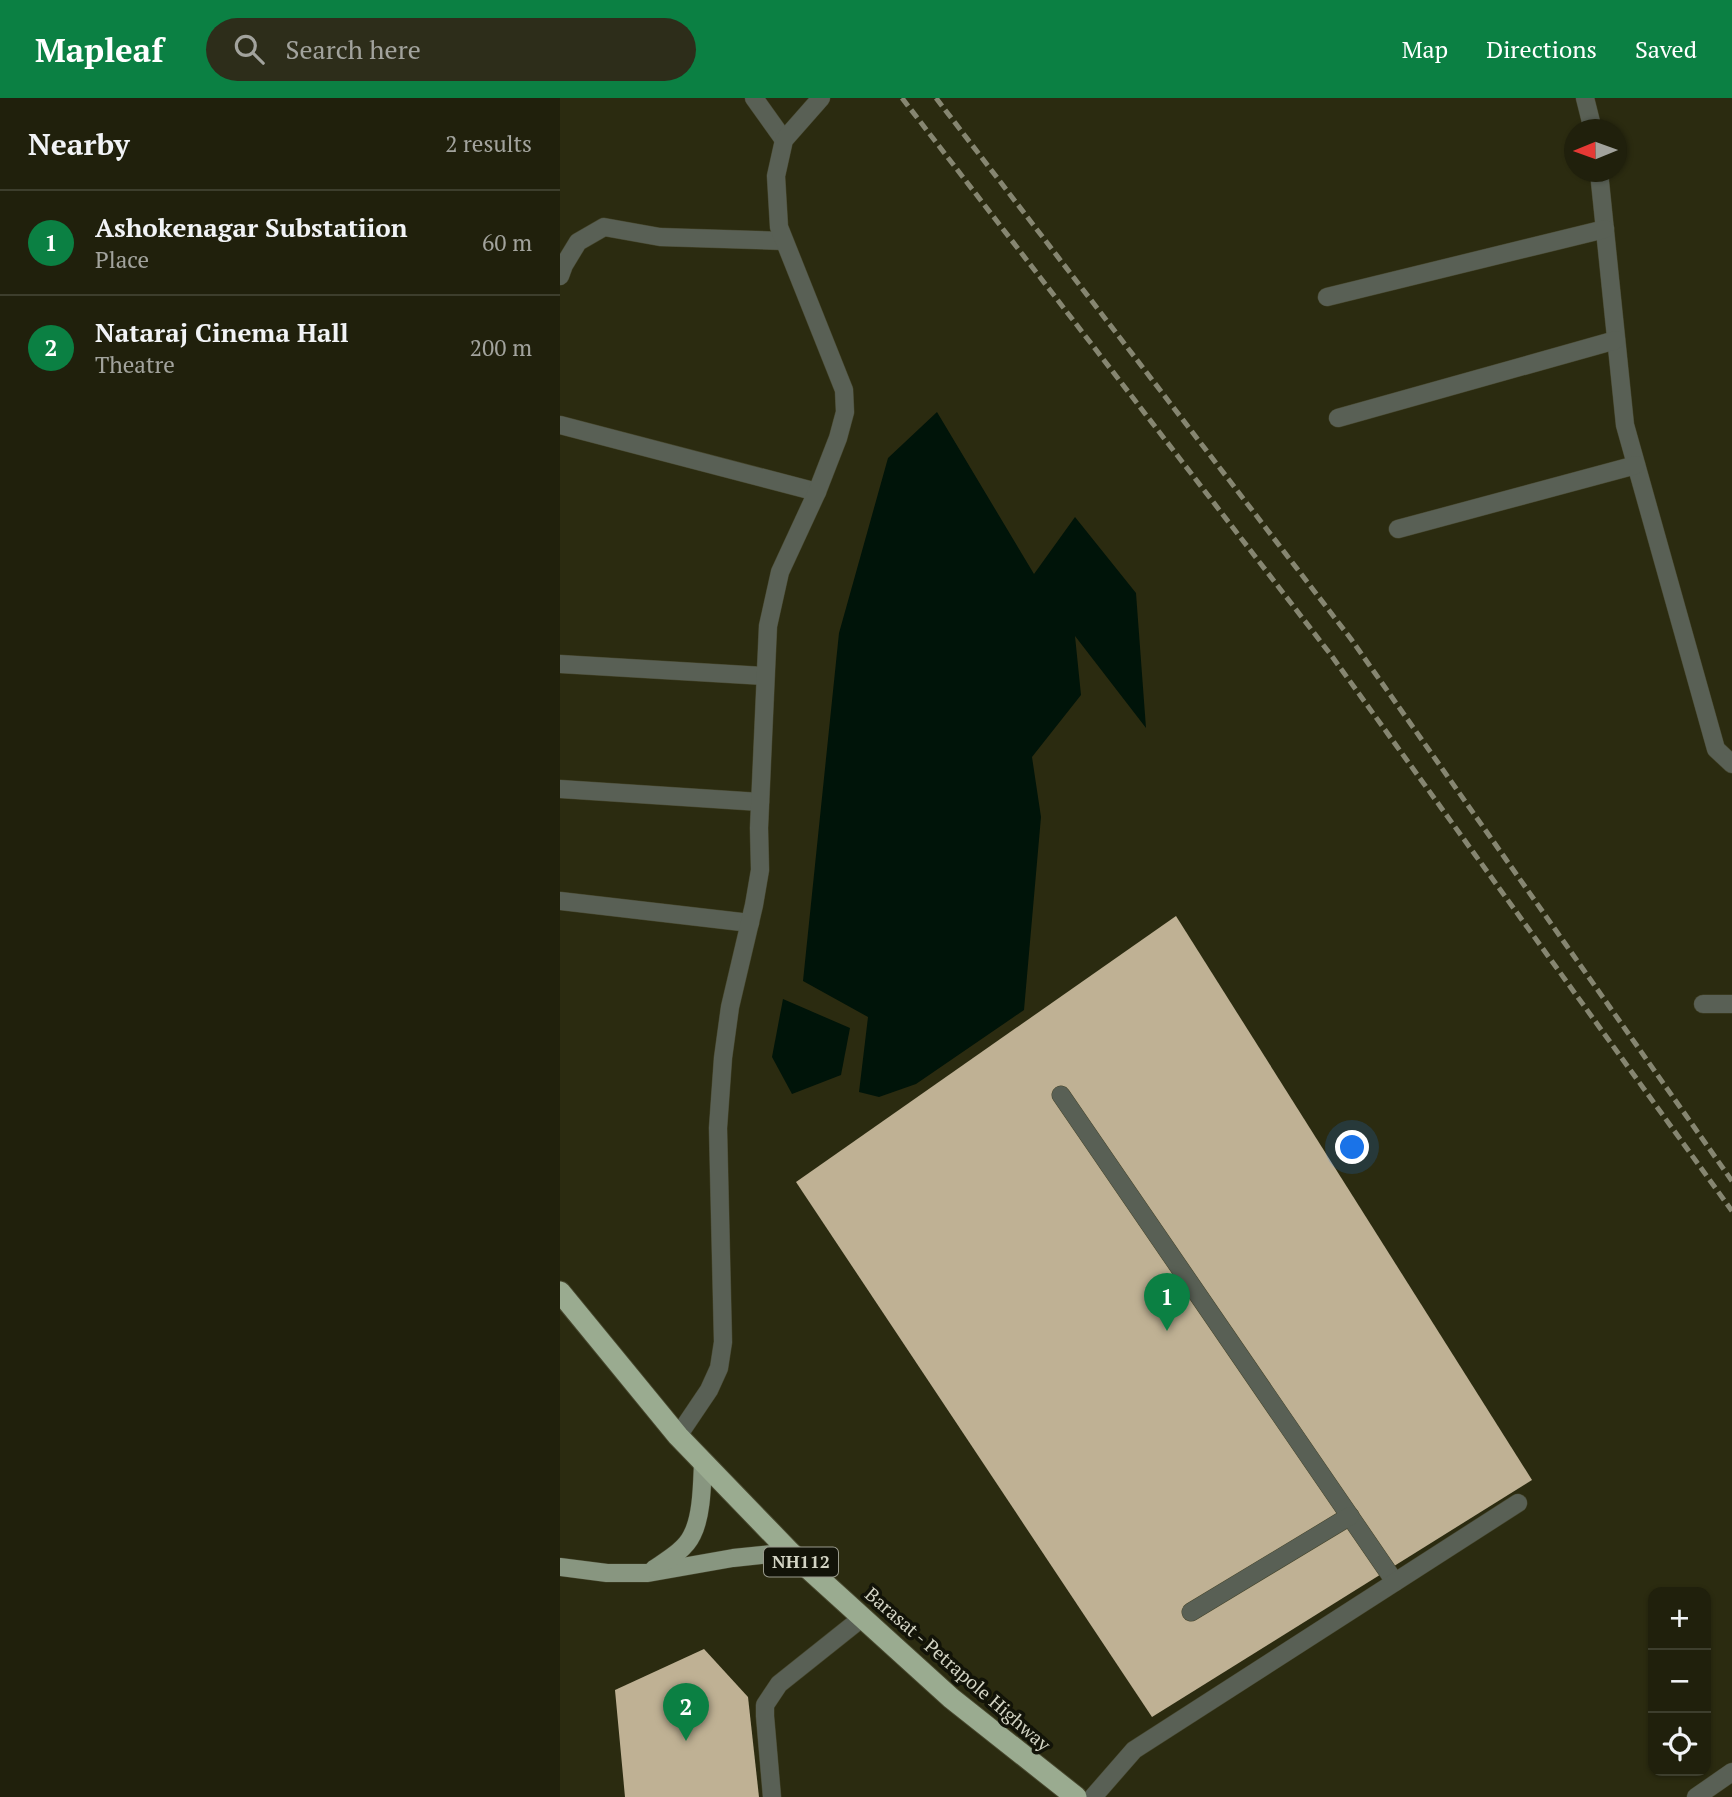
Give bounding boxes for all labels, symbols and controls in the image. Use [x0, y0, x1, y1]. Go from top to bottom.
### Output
search box [206, 18, 696, 81]
text: Mapleaf [35, 28, 164, 71]
icon: search [230, 30, 268, 68]
text: Search here [286, 32, 421, 66]
text: Map [1402, 33, 1448, 65]
text: Directions [1486, 33, 1597, 65]
text: Saved [1635, 33, 1697, 65]
north arrow [1564, 119, 1627, 182]
text: Nearby [28, 124, 130, 164]
text: 2 results [445, 128, 532, 159]
text: Ashokenagar Substatiion [95, 210, 408, 244]
text: 1 [45, 227, 58, 258]
text: 60 m [482, 227, 532, 258]
text: Place [95, 244, 149, 275]
text: Nataraj Cinema Hall [95, 315, 349, 349]
text: 2 [45, 332, 58, 363]
text: 200 m [470, 332, 532, 363]
text: Theatre [95, 349, 175, 380]
your location [1335, 1130, 1369, 1164]
pin: 1 [1144, 1273, 1190, 1331]
road number: NH112 [764, 1548, 838, 1576]
street label: Barasat - Petrapole Highway [860, 1581, 1057, 1756]
map controls [1648, 1587, 1711, 1776]
button: + [1648, 1587, 1711, 1650]
button: − [1648, 1650, 1711, 1713]
pin: 2 [663, 1683, 709, 1741]
button: locate [1648, 1713, 1711, 1776]

